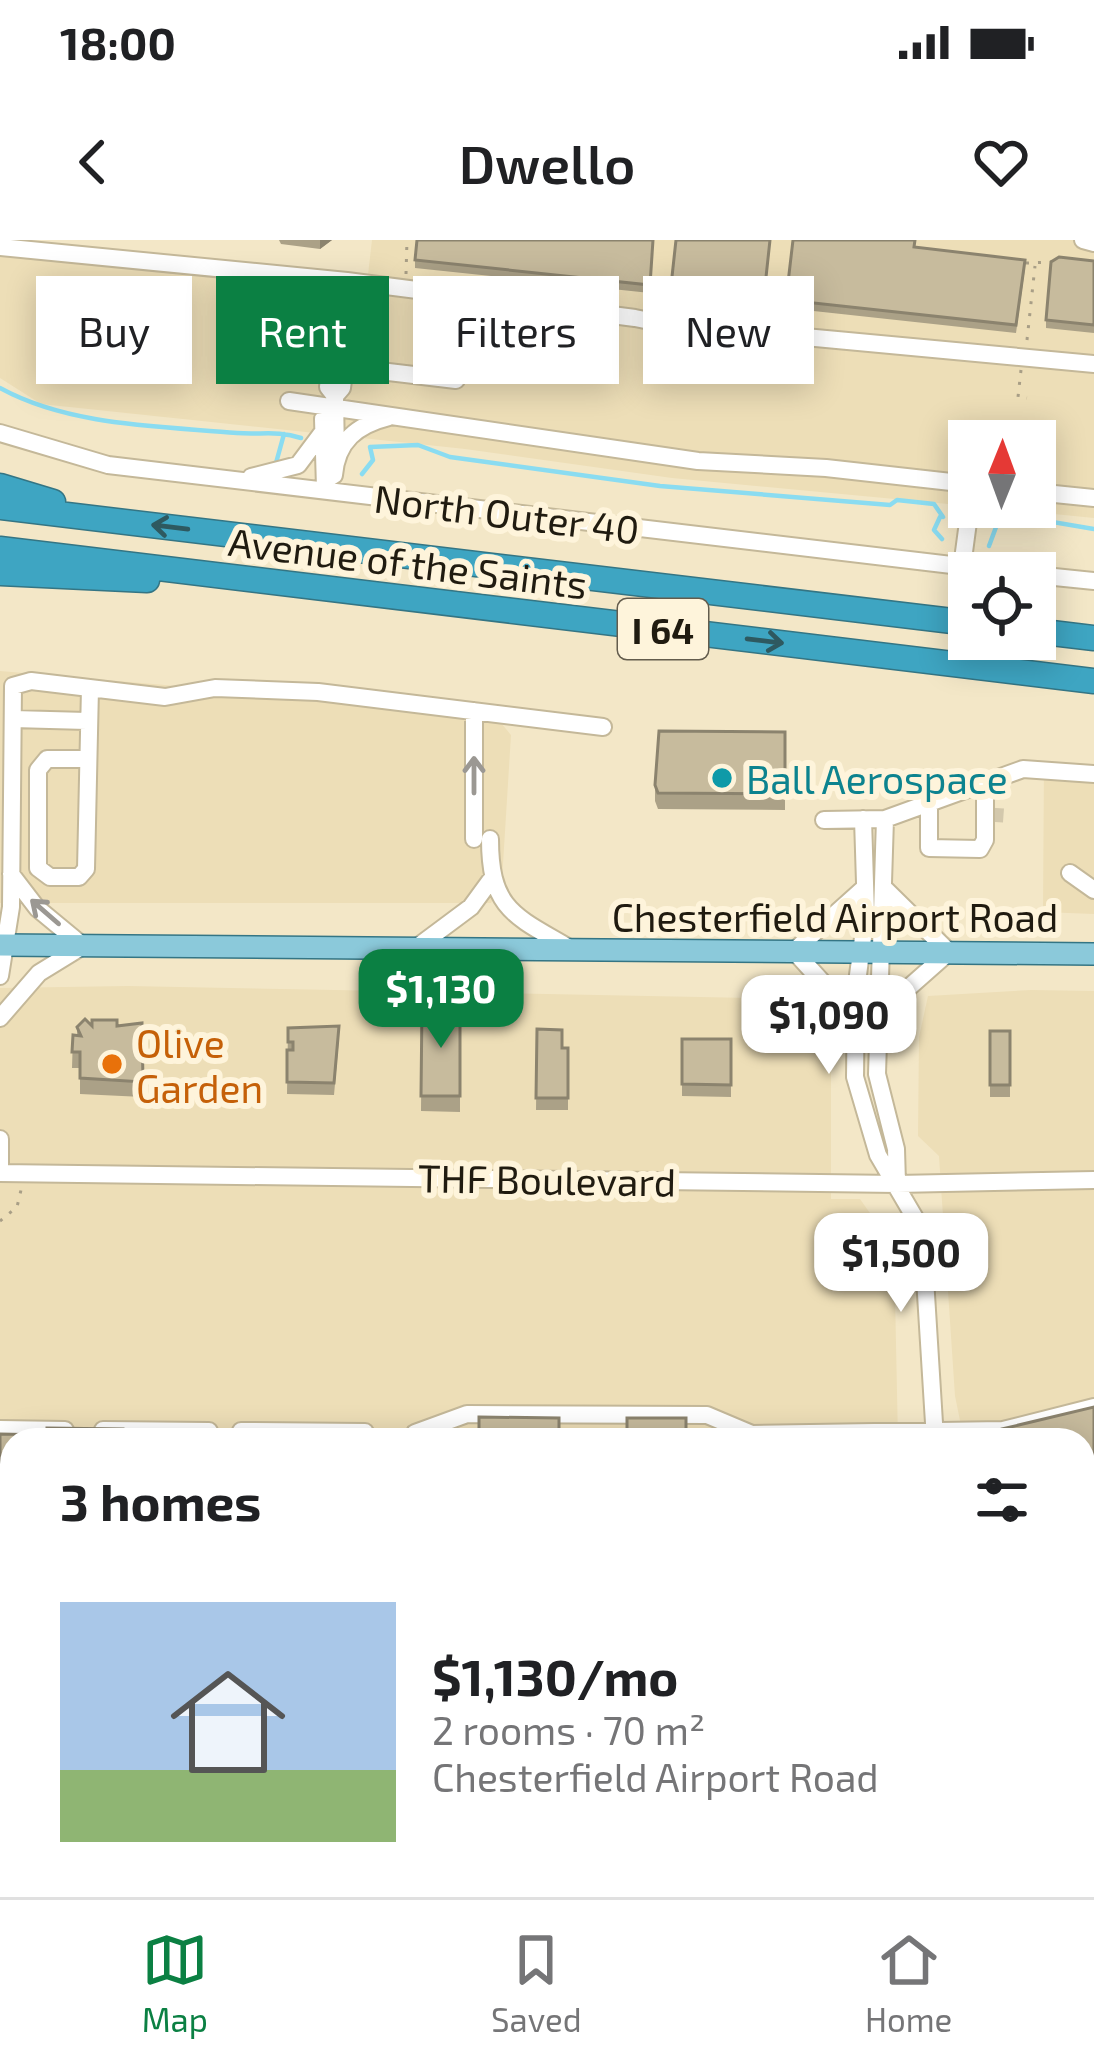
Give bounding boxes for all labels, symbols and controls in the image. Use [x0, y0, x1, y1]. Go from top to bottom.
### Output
text: 18:00 [60, 15, 176, 69]
icon: back [60, 129, 126, 195]
icon: heart [968, 129, 1034, 195]
text: Dwello [459, 130, 635, 195]
chip: Buy [36, 276, 192, 384]
chip: Rent [216, 276, 389, 384]
chip: Filters [413, 276, 619, 384]
chip: New [643, 276, 814, 384]
north arrow [948, 420, 1056, 528]
map controls [948, 420, 1056, 660]
street label: North Outer 40 [372, 473, 642, 553]
one-way arrow [151, 515, 190, 537]
street label: Avenue of the Saints [226, 517, 590, 607]
button: locate [948, 552, 1056, 660]
road number: I 64 [618, 599, 708, 659]
one-way arrow [745, 631, 784, 653]
place label: Ball Aerospace [746, 755, 1008, 802]
one-way arrow [463, 756, 485, 795]
marker: Ball Aerospace [709, 765, 735, 791]
street label: Chesterfield Airport Road [612, 893, 1058, 940]
one-way arrow [30, 899, 61, 927]
pin: $1,130 [343, 949, 539, 1051]
text: $1,130 [386, 964, 496, 1011]
pin: $1,090 [731, 975, 927, 1077]
text: $1,090 [768, 990, 890, 1037]
place label: Olive Garden [136, 1019, 263, 1111]
marker: Olive Garden [99, 1051, 125, 1077]
street label: THF Boulevard [417, 1153, 677, 1205]
pin: $1,500 [803, 1213, 999, 1315]
text: $1,500 [841, 1228, 961, 1275]
icon: filters [969, 1467, 1035, 1533]
text: 3 homes [60, 1470, 261, 1531]
text: $1,130/mo [432, 1645, 678, 1706]
icon: home [156, 1650, 300, 1794]
text: 2 rooms · 70 m² [432, 1706, 705, 1753]
text: Chesterfield Airport Road [432, 1753, 879, 1800]
tab: Map [142, 1927, 208, 2039]
tab: Saved [491, 1927, 582, 2039]
tab: Home [865, 1927, 952, 2039]

